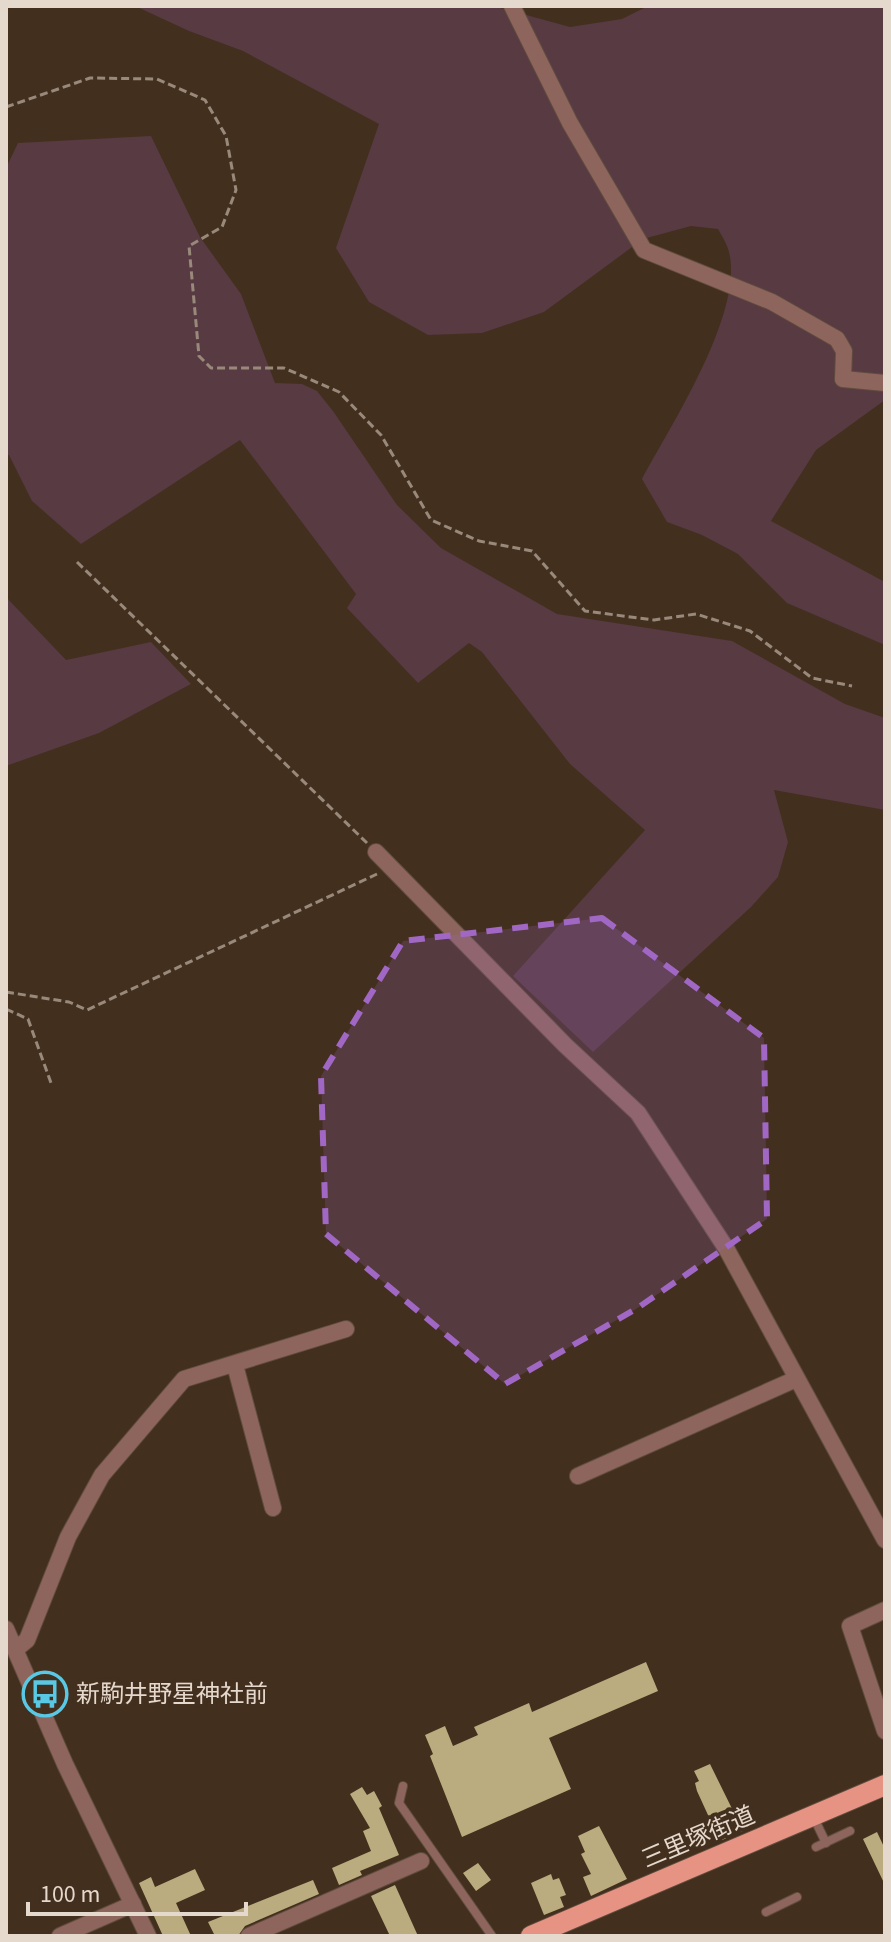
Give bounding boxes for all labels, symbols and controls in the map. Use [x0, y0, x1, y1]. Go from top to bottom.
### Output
bus stop icon: 新駒井野星神社前 [21, 1670, 69, 1718]
place label: 新駒井野星神社前 [76, 1677, 268, 1712]
street label: 三里塚街道 [636, 1798, 760, 1877]
scale bar [28, 1866, 246, 1916]
text: 100 m [40, 1877, 100, 1912]

